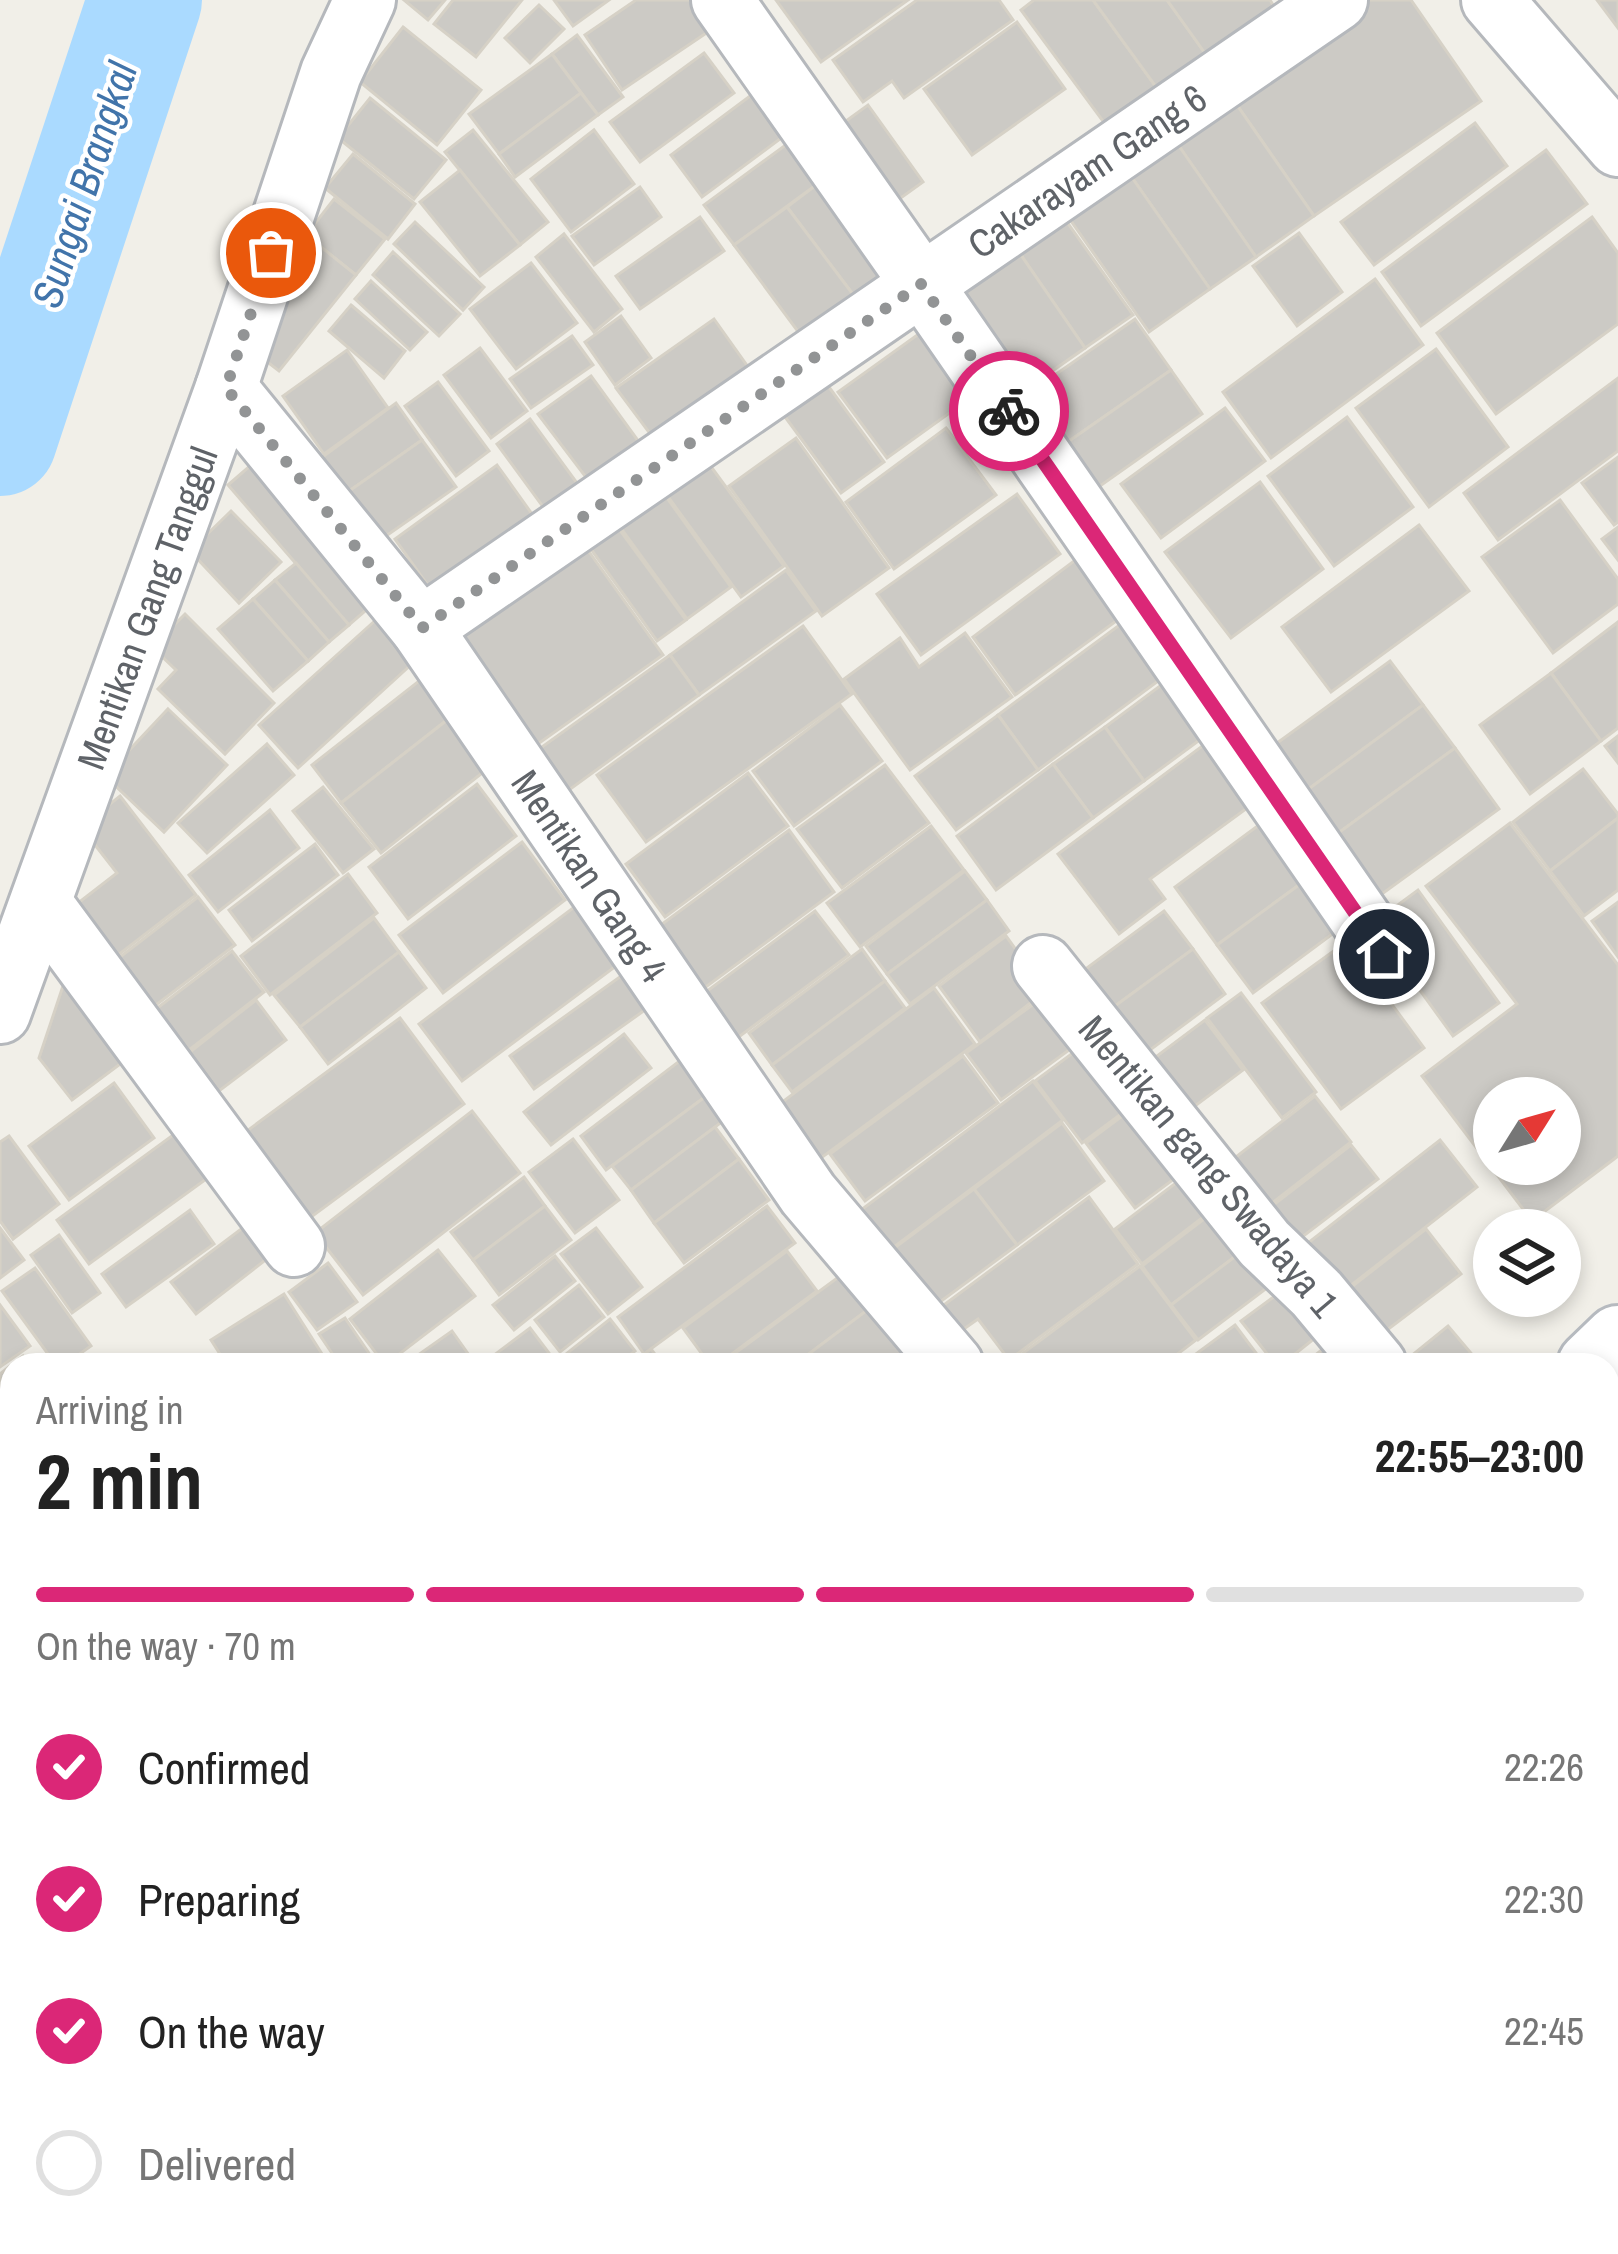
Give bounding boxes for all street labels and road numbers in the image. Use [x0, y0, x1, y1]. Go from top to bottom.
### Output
street label: Cakarayam Gang 6 [958, 72, 1216, 270]
street label: Mentikan Gang Tanggul [64, 440, 230, 776]
street label: Mentikan Gang 4 [500, 760, 680, 992]
street label: Mentikan gang Swadaya 1 [1067, 1004, 1351, 1328]

